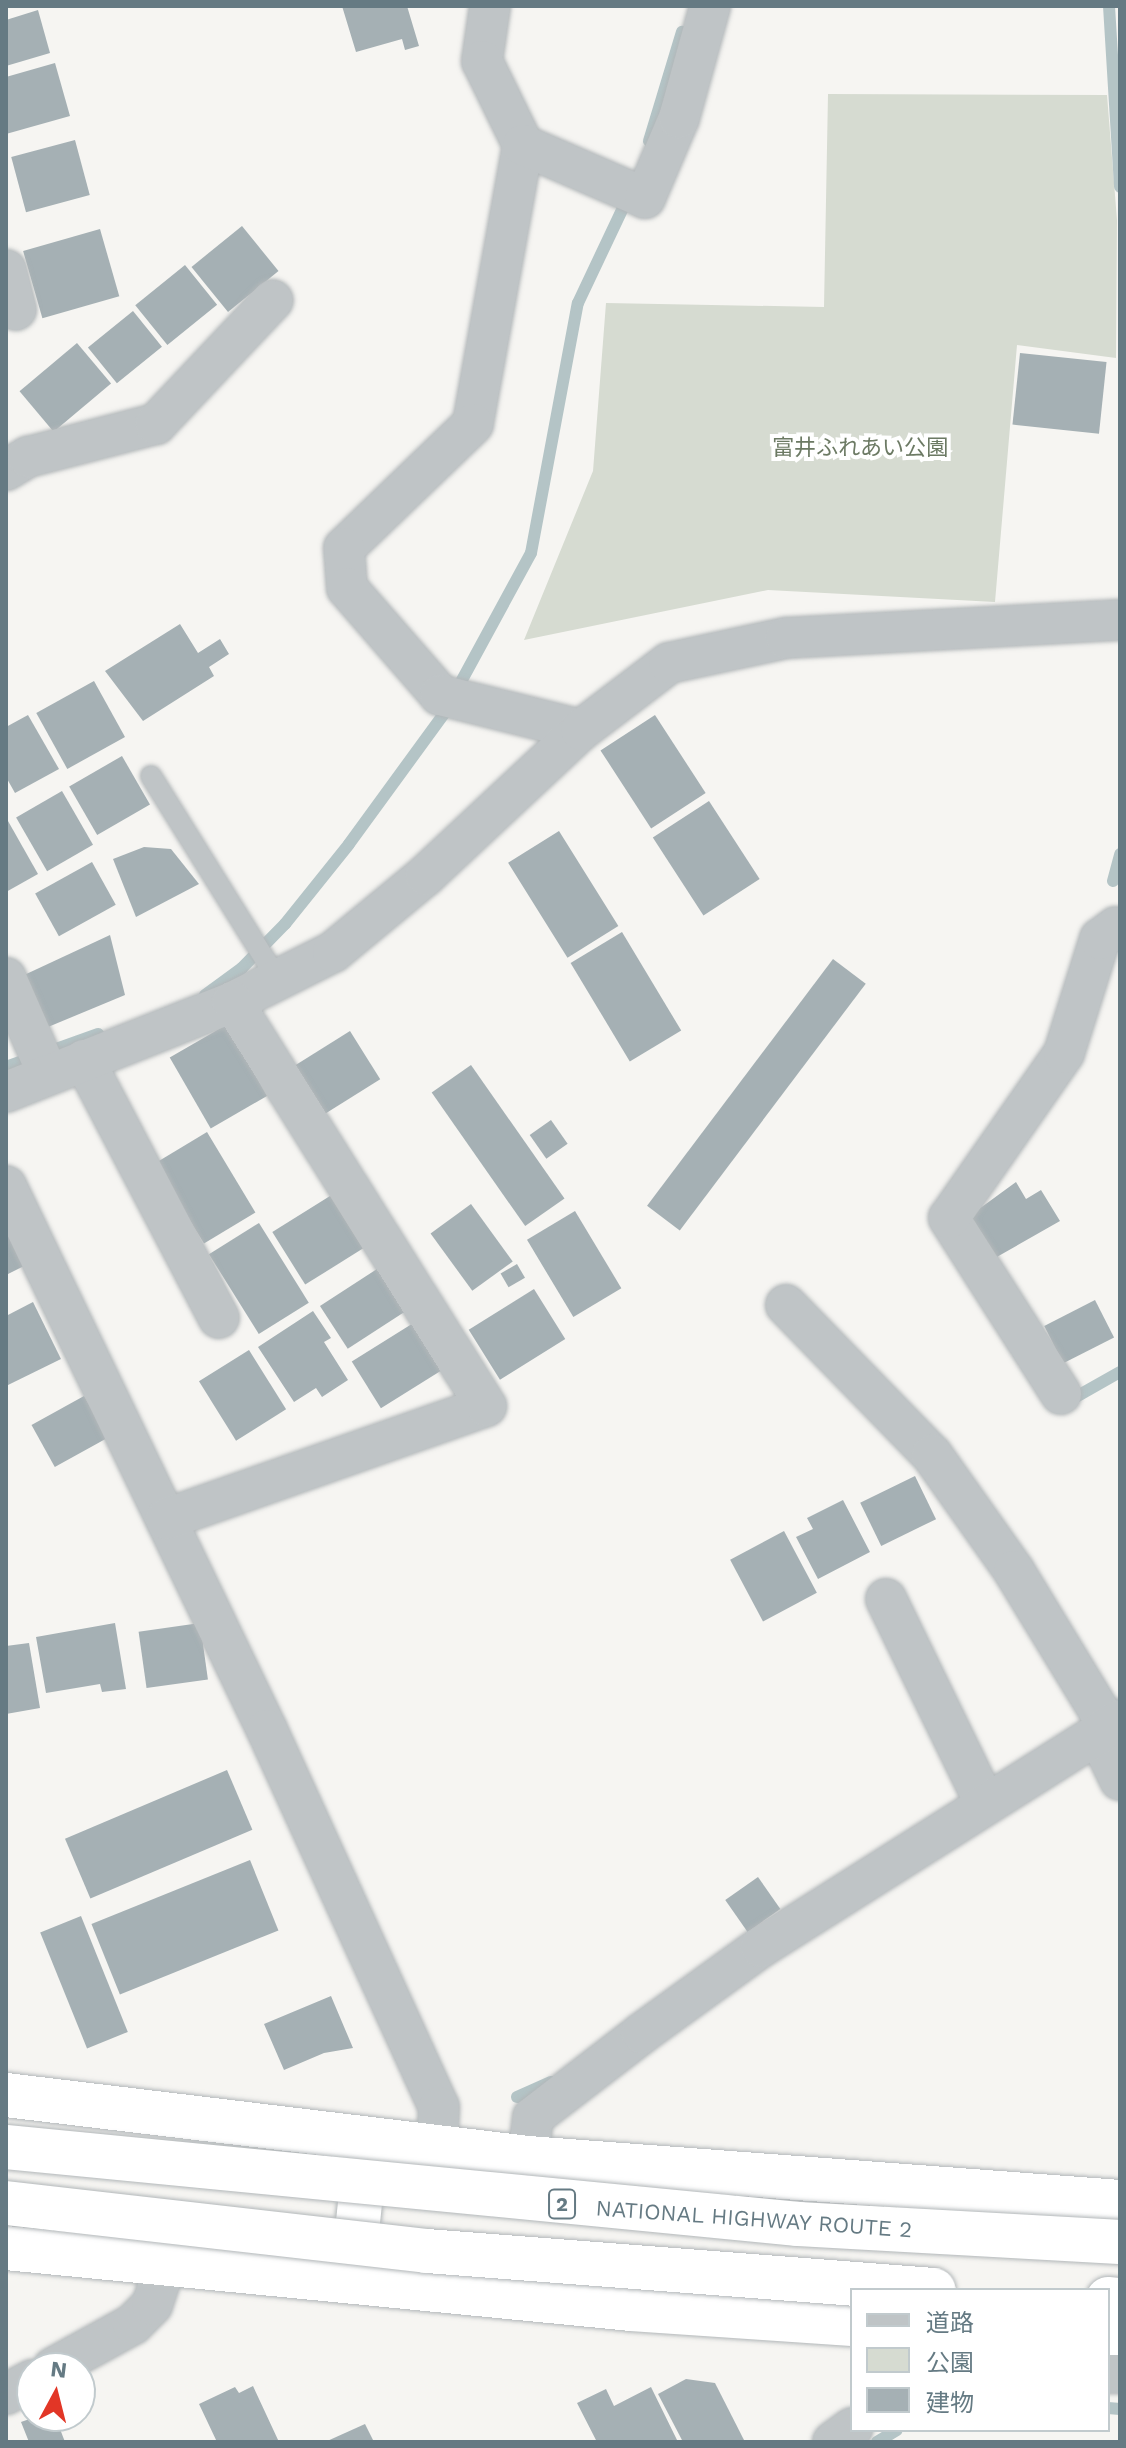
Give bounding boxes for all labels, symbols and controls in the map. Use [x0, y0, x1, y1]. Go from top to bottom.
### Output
park label: 富井ふれあい公園 [772, 435, 948, 461]
road number: 2 [548, 2188, 576, 2220]
street label: NATIONAL HIGHWAY ROUTE 2 [594, 2195, 914, 2243]
legend [850, 2288, 1110, 2432]
text: 道路 [926, 2309, 974, 2337]
text: 公園 [926, 2349, 974, 2377]
north arrow [16, 2352, 96, 2432]
text: N [49, 2356, 68, 2383]
text: 建物 [926, 2389, 974, 2417]

